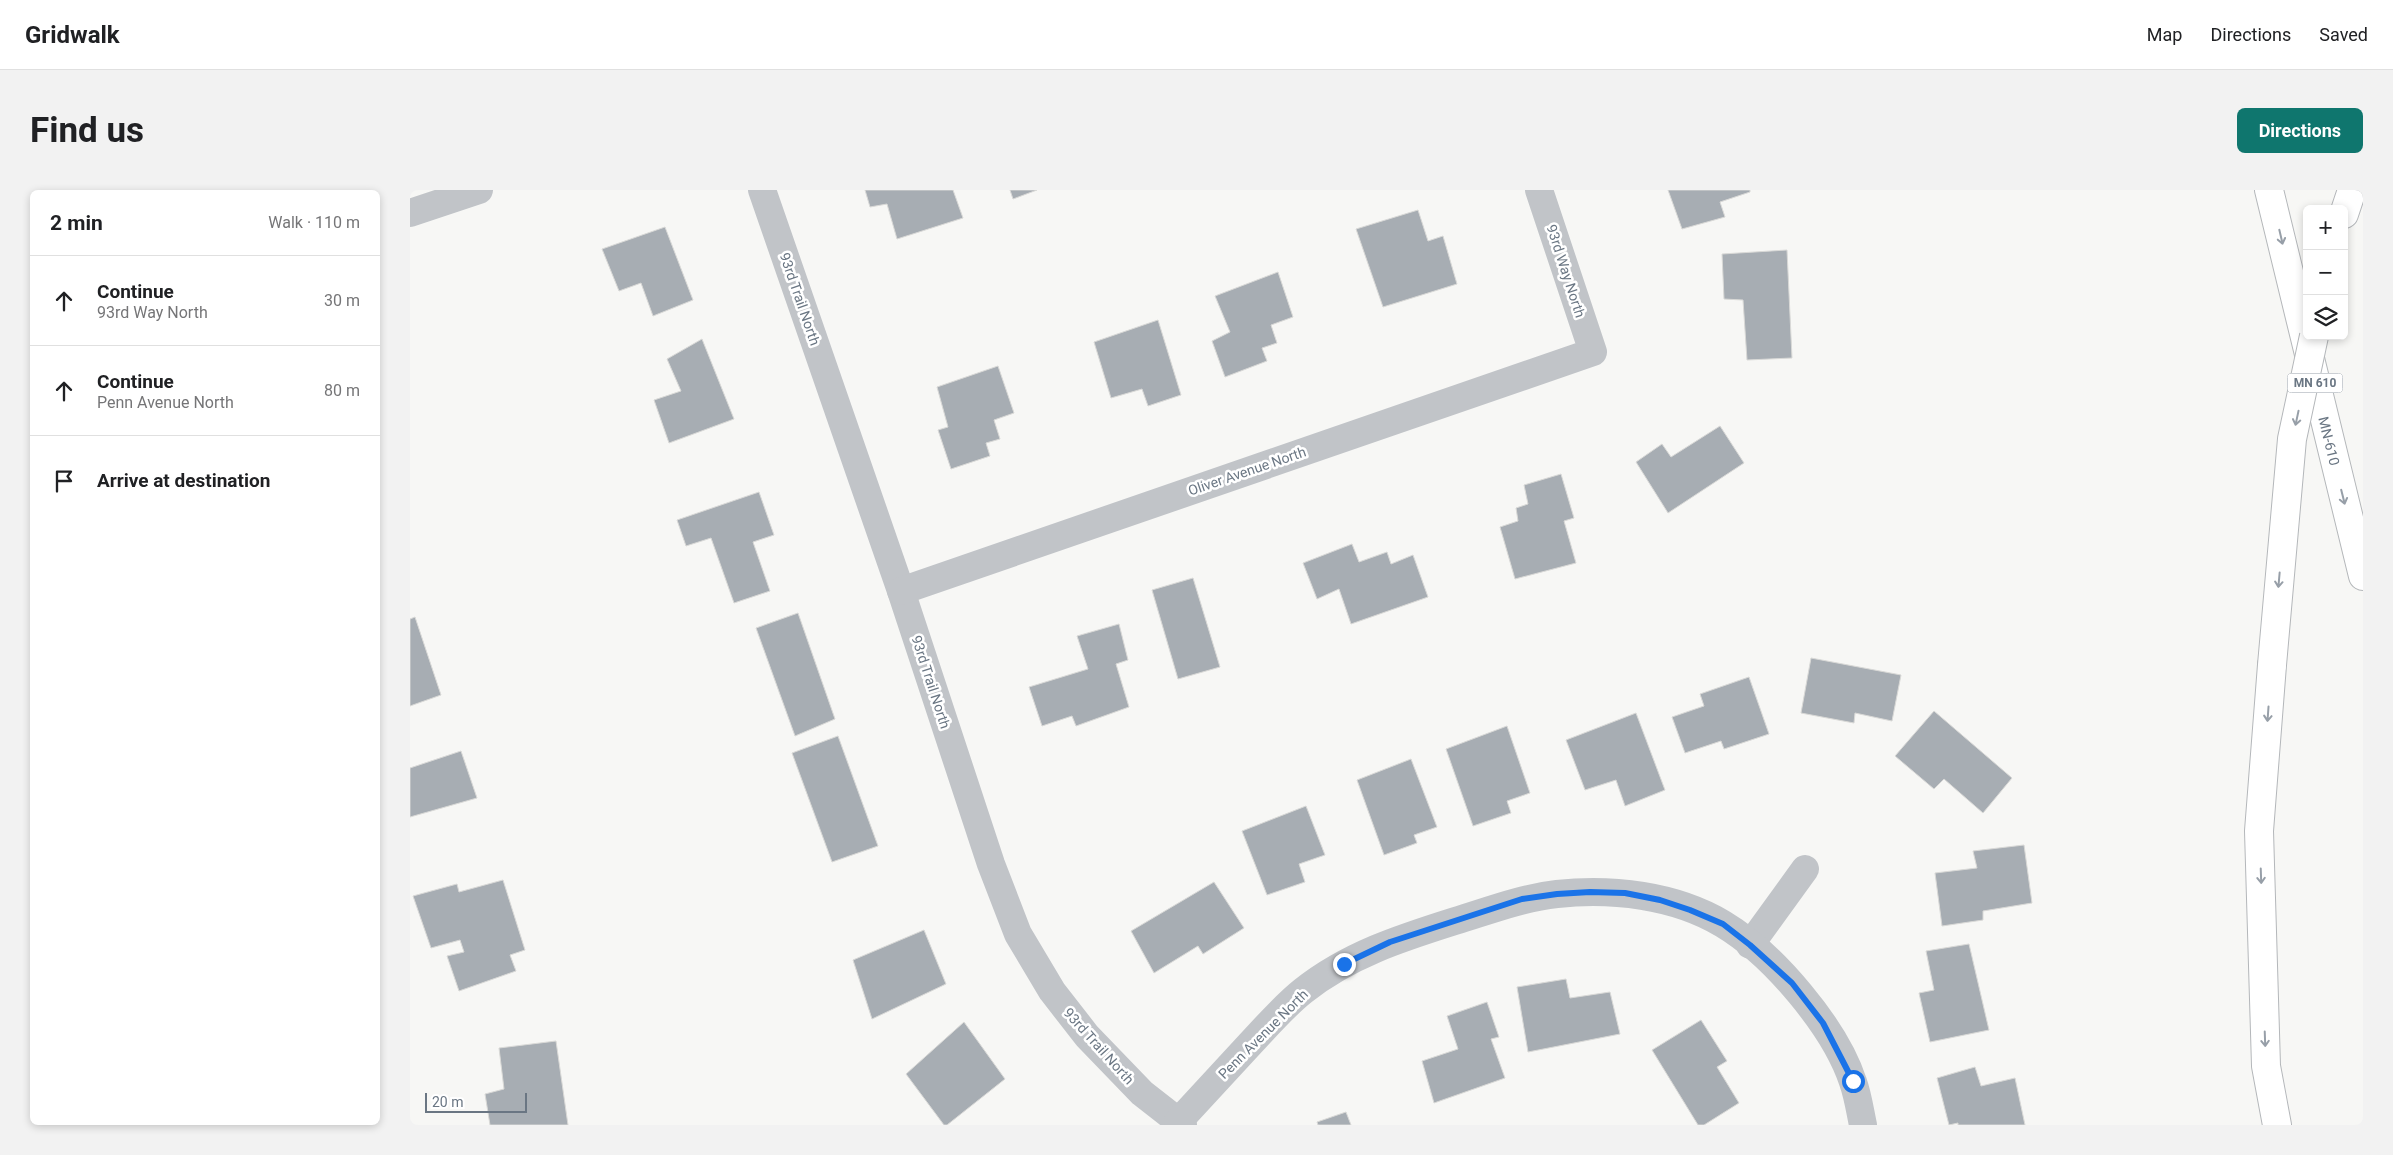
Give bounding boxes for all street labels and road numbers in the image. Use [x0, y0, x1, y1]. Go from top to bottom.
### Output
street label: 93rd Way North [1543, 222, 1589, 320]
street label: 93rd Trail North [777, 251, 823, 347]
road number: MN 610 [2288, 374, 2342, 392]
street label: MN-610 [2315, 415, 2343, 467]
street label: Oliver Avenue North [1186, 443, 1308, 499]
street label: 93rd Trail North [908, 633, 954, 731]
street label: Penn Avenue North [1215, 986, 1311, 1082]
street label: 93rd Trail North [1061, 1005, 1137, 1087]

